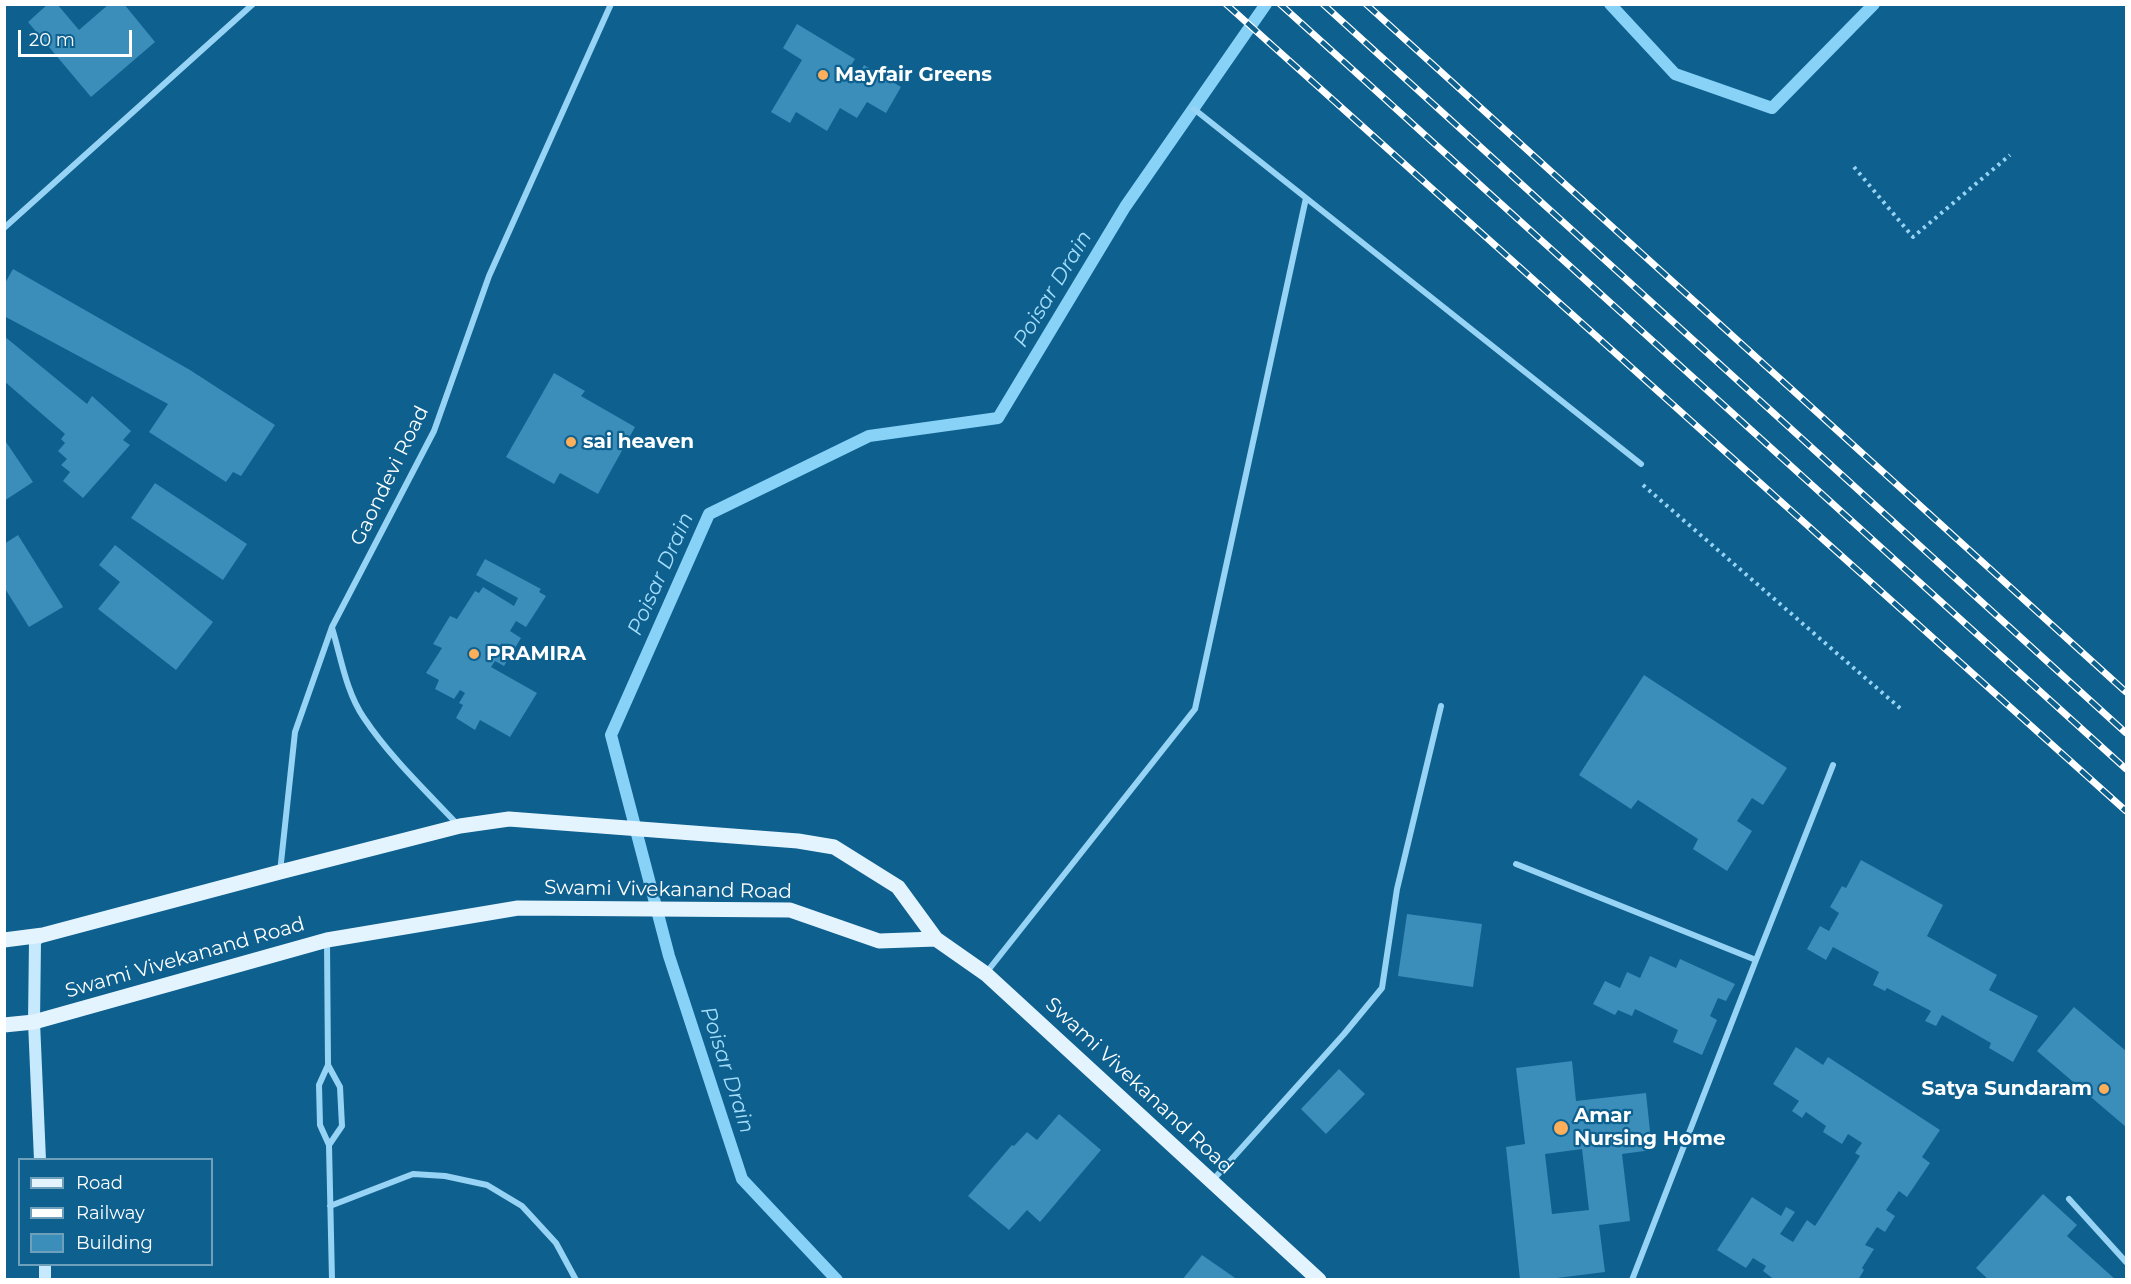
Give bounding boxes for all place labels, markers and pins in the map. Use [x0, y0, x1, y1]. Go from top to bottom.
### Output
place label: Mayfair Greens [835, 63, 992, 87]
marker: Mayfair Greens [816, 68, 830, 82]
place label: sai heaven [583, 430, 694, 454]
marker: sai heaven [564, 435, 578, 449]
place label: PRAMIRA [486, 642, 586, 666]
marker: PRAMIRA [467, 647, 481, 661]
place label: Satya Sundaram [1921, 1077, 2092, 1101]
marker: Satya Sundaram [2097, 1082, 2111, 1096]
place label: Amar Nursing Home [1574, 1104, 1726, 1151]
marker: Amar Nursing Home [1552, 1119, 1570, 1137]

